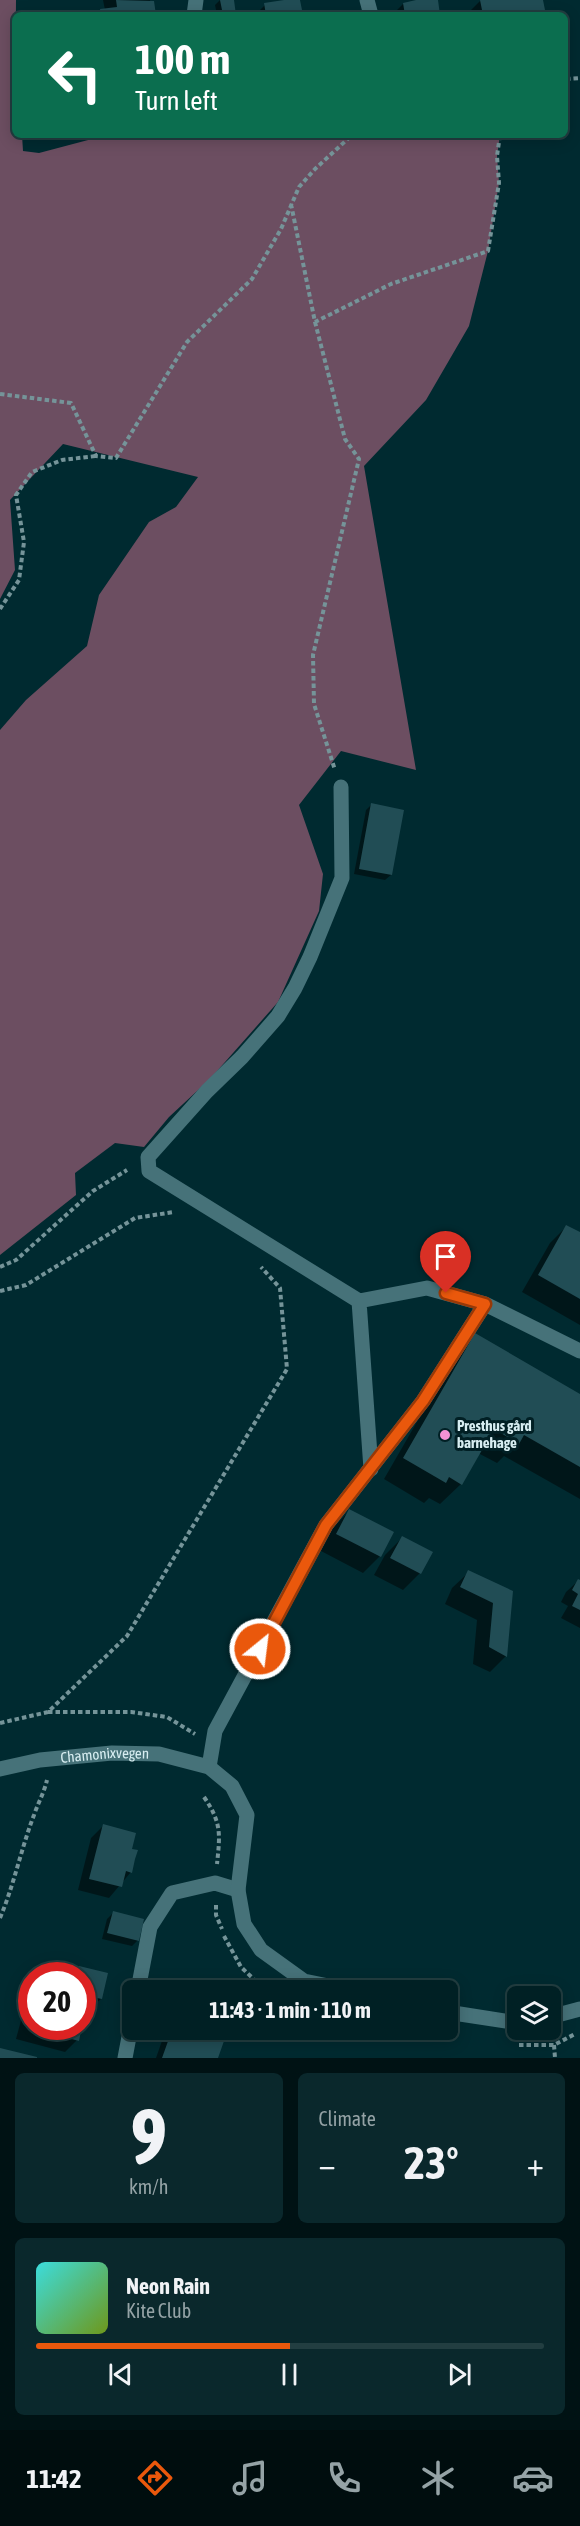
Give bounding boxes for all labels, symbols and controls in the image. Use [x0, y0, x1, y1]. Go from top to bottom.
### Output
text: 100 m [135, 35, 230, 83]
icon: left [36, 36, 114, 114]
text: Turn left [135, 85, 218, 116]
pin [420, 1231, 471, 1293]
icon: arrive [429, 1240, 462, 1273]
place label: Presthus gård barnehage [457, 1417, 532, 1451]
marker: Presthus gård barnehage [438, 1428, 452, 1442]
position arrow [228, 1617, 292, 1681]
street label: Chamonixvegen [60, 1744, 149, 1766]
speed limit sign: 20 [18, 1962, 96, 2040]
map controls [507, 1986, 561, 2040]
button: layers [507, 1986, 561, 2040]
text: 11:43 · 1 min · 110 m [209, 1997, 371, 2023]
text: 9 [130, 2091, 167, 2181]
text: Climate [319, 2107, 376, 2130]
text: 23° [404, 2137, 459, 2189]
text: − [319, 2145, 336, 2183]
text: + [527, 2145, 544, 2183]
text: km/h [129, 2175, 169, 2198]
text: Neon Rain [126, 2273, 210, 2299]
text: Kite Club [126, 2299, 191, 2322]
icon: previous [104, 2358, 137, 2391]
icon: pause [273, 2358, 306, 2391]
icon: next [443, 2358, 476, 2391]
icon: directions [134, 2457, 176, 2499]
icon: music [229, 2457, 271, 2499]
icon: phone [323, 2457, 365, 2499]
icon: climate [417, 2457, 459, 2499]
icon: car [512, 2457, 554, 2499]
text: 11:42 [26, 2463, 82, 2494]

